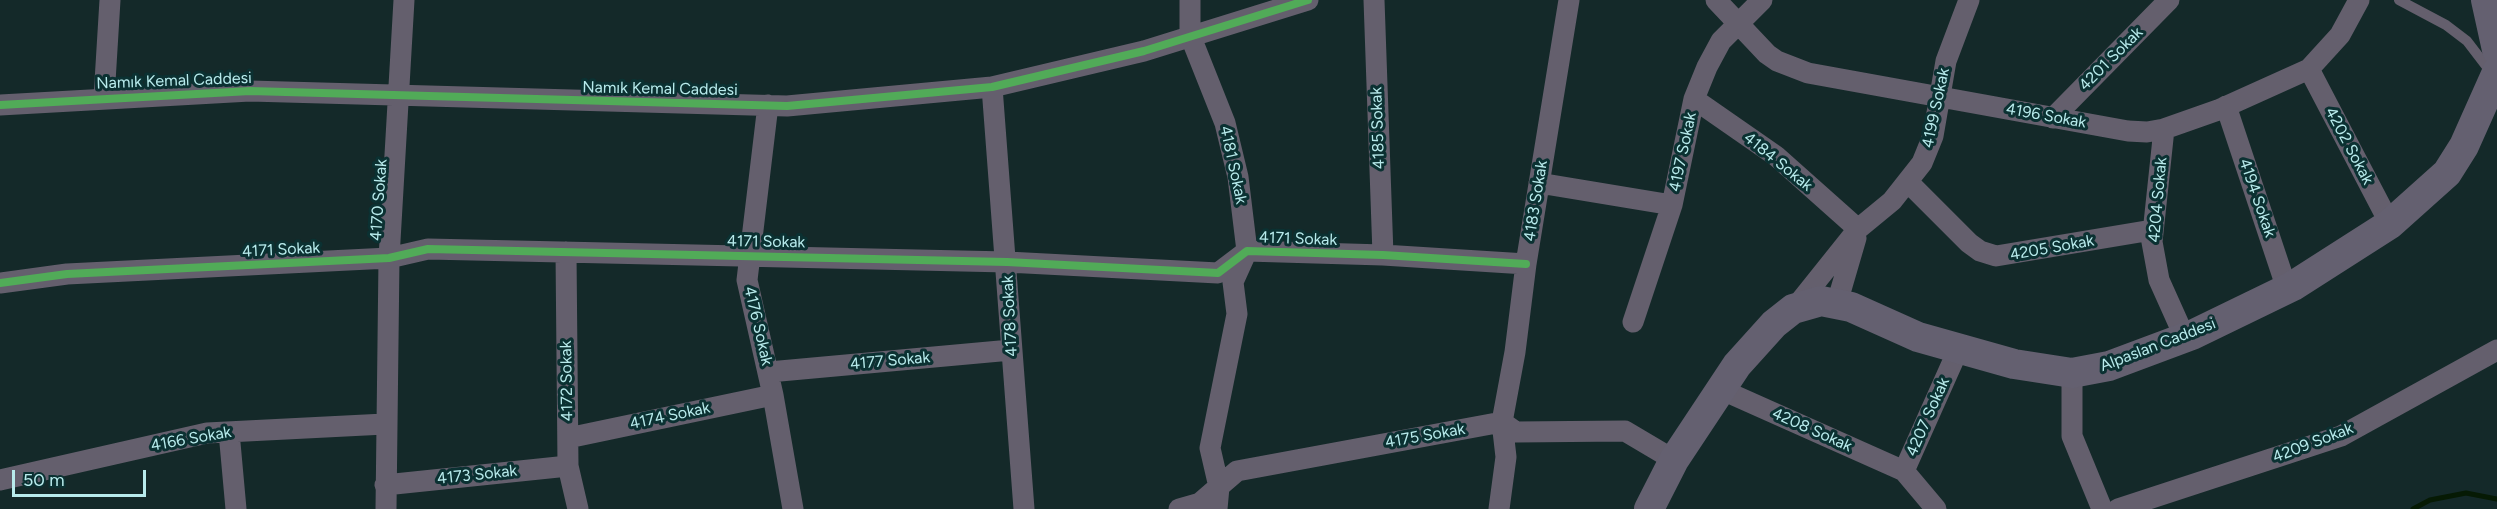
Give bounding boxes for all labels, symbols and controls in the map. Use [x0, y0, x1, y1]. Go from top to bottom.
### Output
street label: 4201 Sokak [2075, 23, 2147, 95]
street label: 4199 Sokak [1918, 66, 1954, 150]
street label: Namık Kemal Caddesi [96, 69, 252, 93]
street label: Namık Kemal Caddesi [582, 78, 738, 100]
street label: 4185 Sokak [1367, 87, 1389, 169]
street label: 4196 Sokak [2004, 99, 2088, 133]
street label: 4202 Sokak [2321, 104, 2377, 188]
street label: 4197 Sokak [1665, 111, 1701, 193]
street label: 4181 Sokak [1215, 124, 1251, 206]
street label: 4184 Sokak [1740, 128, 1816, 196]
street label: 4194 Sokak [2235, 156, 2279, 240]
street label: 4204 Sokak [2145, 157, 2171, 243]
street label: 4170 Sokak [367, 158, 391, 242]
street label: 4183 Sokak [1520, 159, 1552, 243]
street label: 4171 Sokak [1259, 228, 1337, 250]
street label: 4205 Sokak [2009, 231, 2095, 265]
street label: 4171 Sokak [727, 232, 805, 252]
street label: 4171 Sokak [241, 238, 321, 262]
street label: 4178 Sokak [998, 275, 1022, 357]
street label: 4176 Sokak [740, 284, 776, 368]
street label: Alpaslan Caddesi [2097, 314, 2219, 376]
street label: 4172 Sokak [557, 341, 577, 421]
street label: 4177 Sokak [849, 348, 931, 374]
street label: 4207 Sokak [1902, 375, 1954, 459]
street label: 4174 Sokak [628, 398, 712, 434]
street label: 4208 Sokak [1769, 404, 1855, 456]
street label: 4209 Sokak [2270, 419, 2356, 467]
street label: 4175 Sokak [1383, 420, 1467, 452]
street label: 4166 Sokak [149, 422, 233, 456]
scale bar [15, 458, 148, 496]
street label: 4173 Sokak [436, 461, 518, 489]
text: 50 m [23, 469, 65, 491]

